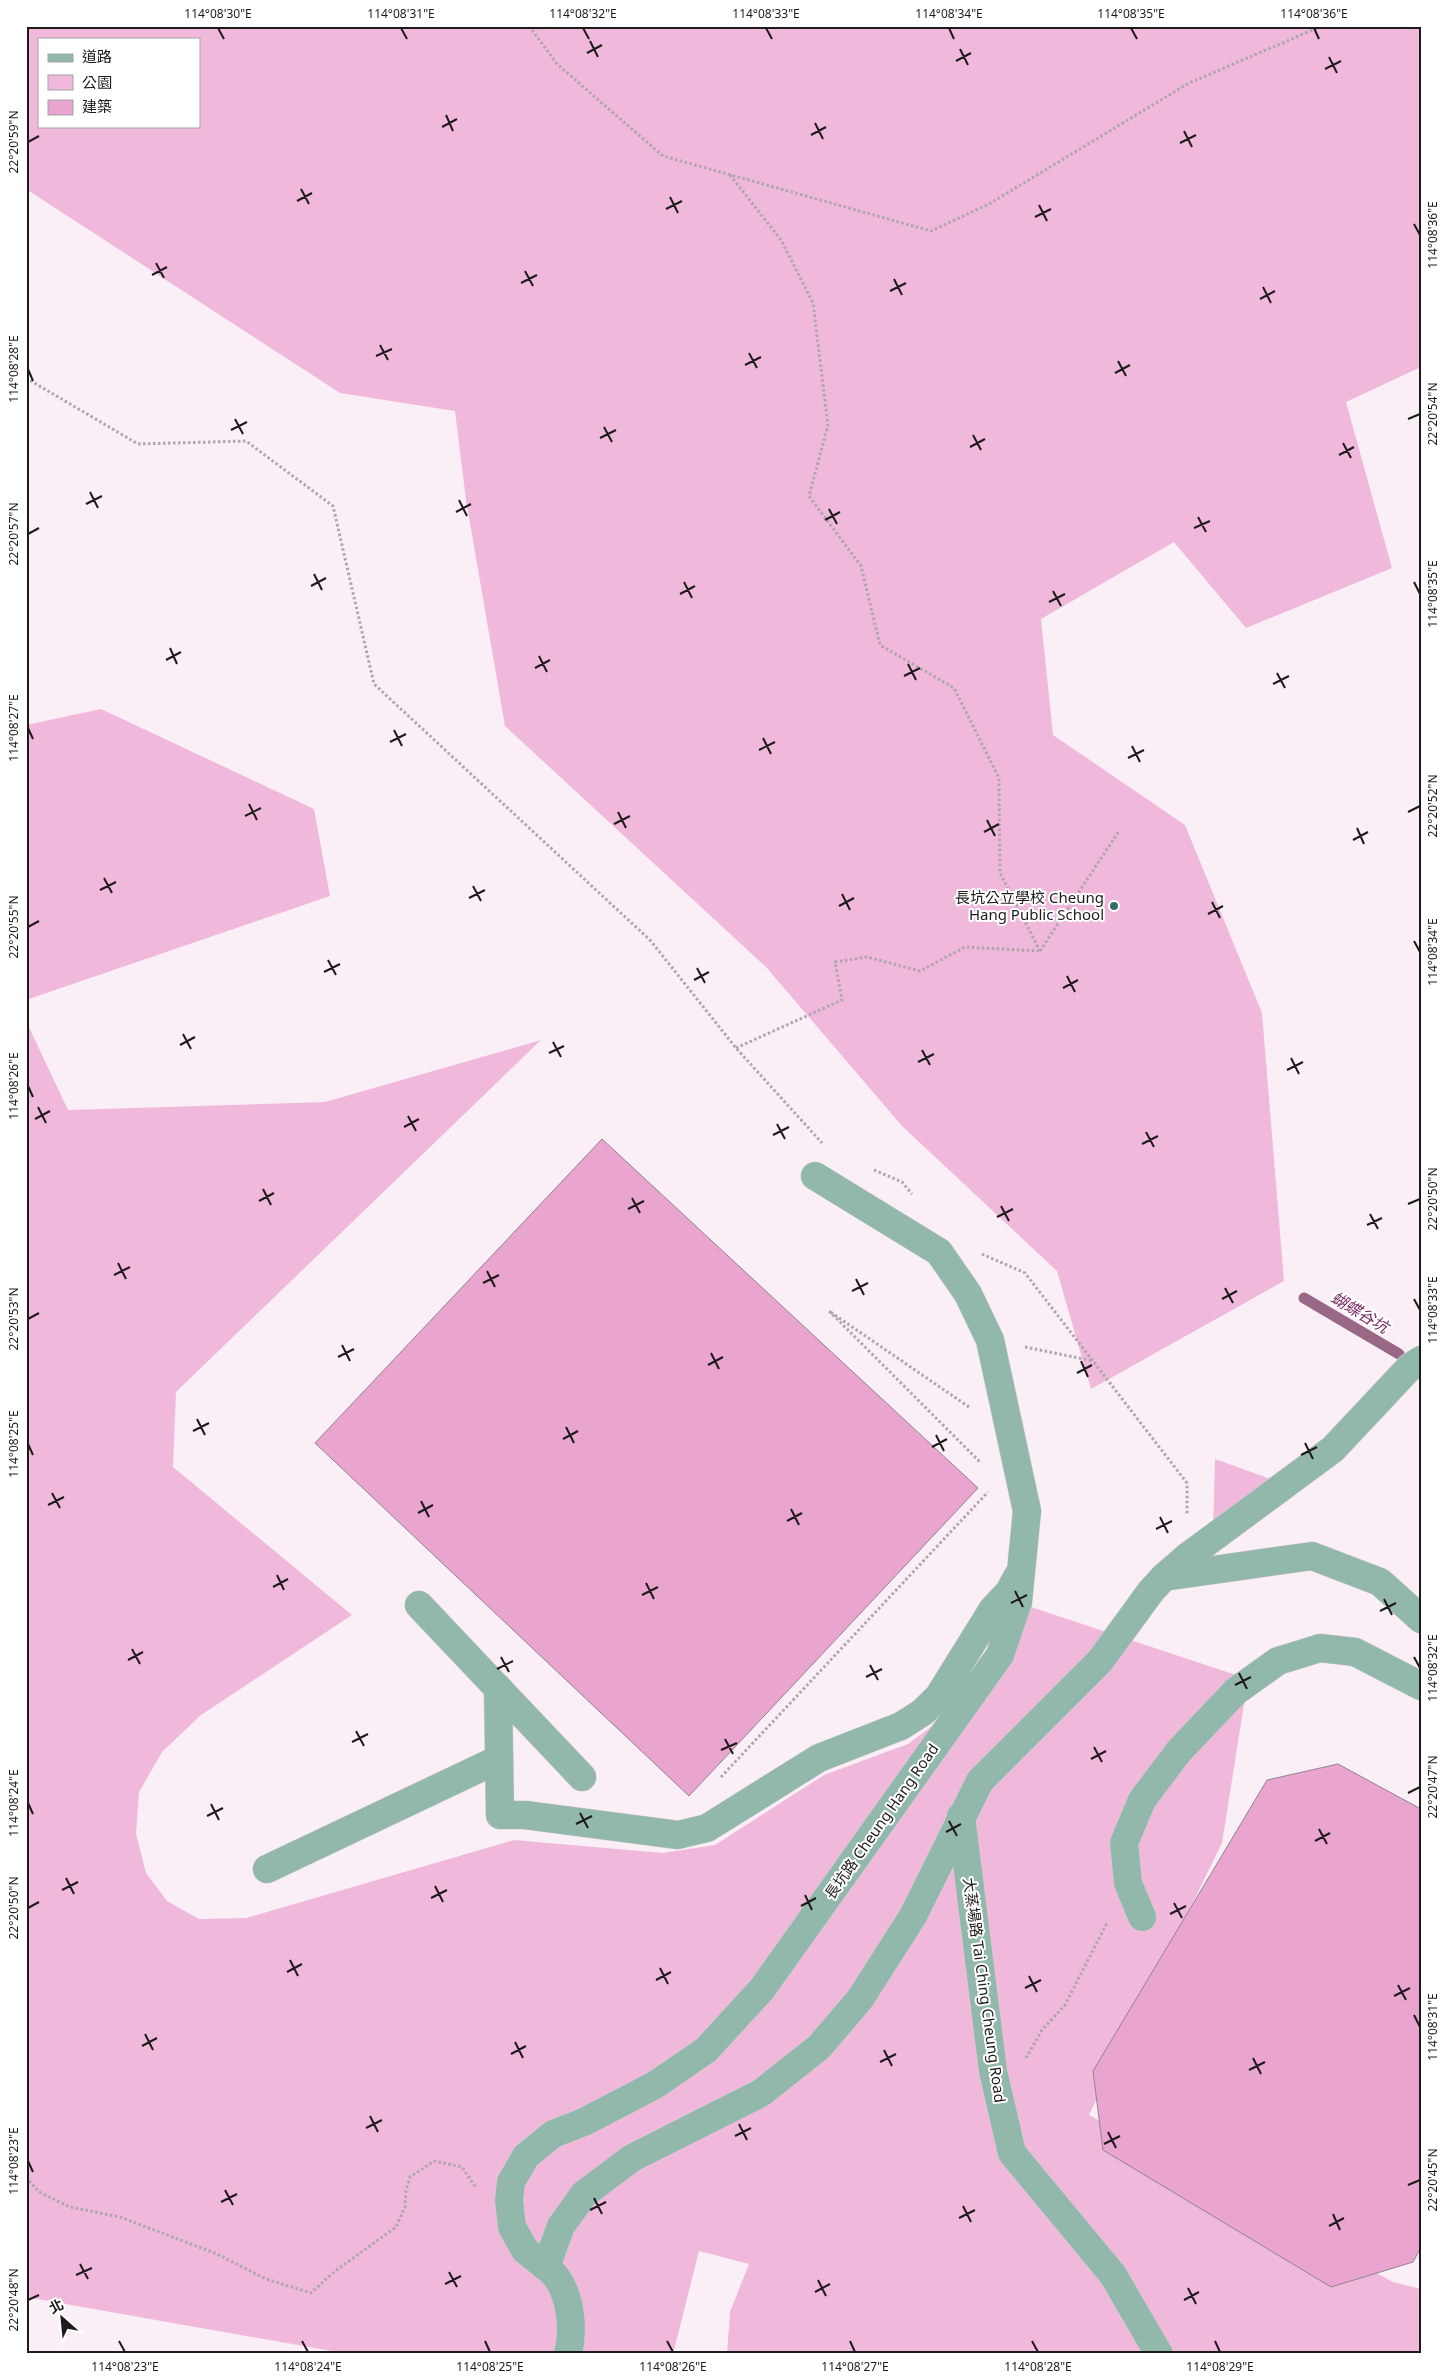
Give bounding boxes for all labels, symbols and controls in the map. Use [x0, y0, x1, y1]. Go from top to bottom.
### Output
text: 114°08'30"E [184, 5, 252, 22]
text: 114°08'31"E [367, 5, 435, 22]
text: 114°08'32"E [549, 5, 617, 22]
text: 114°08'33"E [732, 5, 800, 22]
text: 114°08'34"E [915, 5, 983, 22]
text: 114°08'35"E [1097, 5, 1165, 22]
text: 114°08'36"E [1280, 5, 1348, 22]
legend [38, 38, 200, 128]
text: 道路 [82, 46, 112, 66]
text: 公園 [82, 72, 112, 92]
text: 建築 [82, 96, 112, 116]
text: 22°20'59"N [5, 110, 22, 174]
text: 114°08'36"E [1424, 201, 1441, 269]
text: 114°08'28"E [5, 335, 22, 403]
text: 22°20'54"N [1424, 382, 1441, 446]
text: 22°20'57"N [5, 502, 22, 566]
text: 114°08'35"E [1424, 560, 1441, 628]
text: 114°08'27"E [5, 694, 22, 762]
text: 22°20'52"N [1424, 774, 1441, 838]
place label: 長坑公立學校 Cheung Hang Public School [955, 887, 1104, 924]
text: 22°20'55"N [5, 895, 22, 959]
marker: 長坑公立學校 Cheung Hang Public School [1108, 900, 1120, 912]
text: 114°08'34"E [1424, 918, 1441, 986]
text: 114°08'26"E [5, 1052, 22, 1120]
text: 22°20'50"N [1424, 1167, 1441, 1231]
text: 114°08'33"E [1424, 1276, 1441, 1344]
water label: 蝴蝶谷坑 [1327, 1286, 1395, 1339]
text: 22°20'53"N [5, 1287, 22, 1351]
text: 114°08'25"E [5, 1410, 22, 1478]
text: 114°08'32"E [1424, 1634, 1441, 1702]
street label: 長坑路 Cheung Hang Road [820, 1739, 942, 1903]
text: 22°20'47"N [1424, 1755, 1441, 1819]
text: 114°08'24"E [5, 1769, 22, 1837]
text: 22°20'50"N [5, 1876, 22, 1940]
street label: 大蒸場路 Tai Ching Cheung Road [959, 1876, 1011, 2104]
text: 114°08'31"E [1424, 1993, 1441, 2061]
text: 114°08'23"E [5, 2127, 22, 2195]
text: 22°20'45"N [1424, 2148, 1441, 2212]
text: 22°20'48"N [5, 2268, 22, 2332]
north arrow [38, 2292, 88, 2342]
text: 北 [45, 2294, 66, 2318]
text: 114°08'23"E [91, 2358, 159, 2375]
text: 114°08'24"E [274, 2358, 342, 2375]
text: 114°08'25"E [456, 2358, 524, 2375]
text: 114°08'26"E [639, 2358, 707, 2375]
text: 114°08'27"E [821, 2358, 889, 2375]
text: 114°08'28"E [1004, 2358, 1072, 2375]
text: 114°08'29"E [1186, 2358, 1254, 2375]

